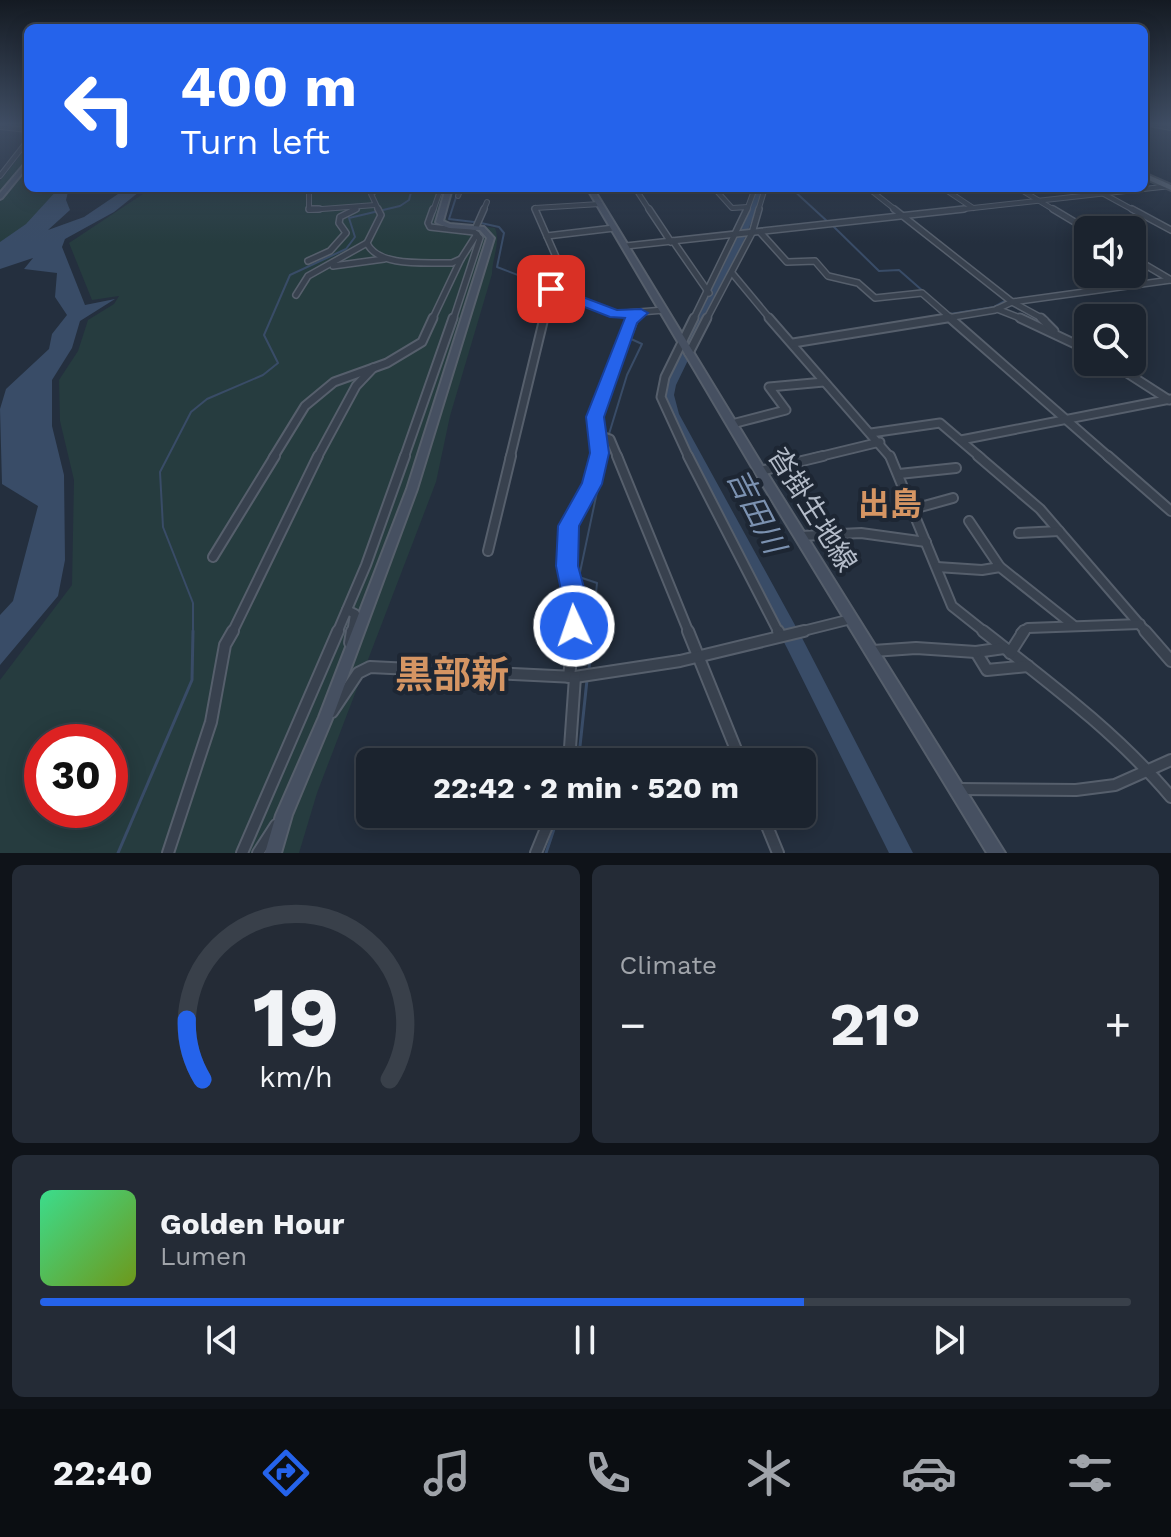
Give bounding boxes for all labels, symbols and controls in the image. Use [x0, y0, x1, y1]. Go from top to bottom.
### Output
text: 400 m [180, 54, 357, 120]
icon: left [48, 56, 152, 160]
text: Turn left [180, 121, 330, 163]
map controls [1074, 216, 1146, 376]
button: sound [1074, 216, 1146, 288]
pin [517, 255, 585, 323]
icon: arrive [529, 267, 573, 311]
button: search [1074, 304, 1146, 376]
street label: 沓掛生地線 [761, 441, 864, 577]
water label: 吉田川 [720, 463, 794, 561]
district label: 出島 [858, 485, 922, 523]
position arrow [532, 584, 616, 668]
district label: 黒部新 [395, 653, 509, 697]
speed limit sign: 30 [24, 724, 128, 828]
text: 22:42 · 2 min · 520 m [433, 770, 739, 805]
text: Climate [620, 950, 717, 980]
text: 19 [252, 969, 339, 1066]
text: 21° [830, 989, 921, 1060]
text: − [620, 999, 646, 1051]
text: + [1104, 999, 1131, 1051]
text: km/h [259, 1060, 333, 1094]
text: Golden Hour [160, 1206, 344, 1241]
text: Lumen [160, 1241, 247, 1271]
icon: previous [200, 1318, 244, 1362]
icon: pause [563, 1318, 607, 1362]
icon: next [927, 1318, 971, 1362]
icon: directions [258, 1445, 314, 1501]
icon: music [419, 1445, 475, 1501]
icon: phone [580, 1445, 636, 1501]
icon: climate [741, 1445, 797, 1501]
icon: car [901, 1445, 957, 1501]
icon: filters [1062, 1445, 1118, 1501]
text: 22:40 [52, 1452, 153, 1494]

